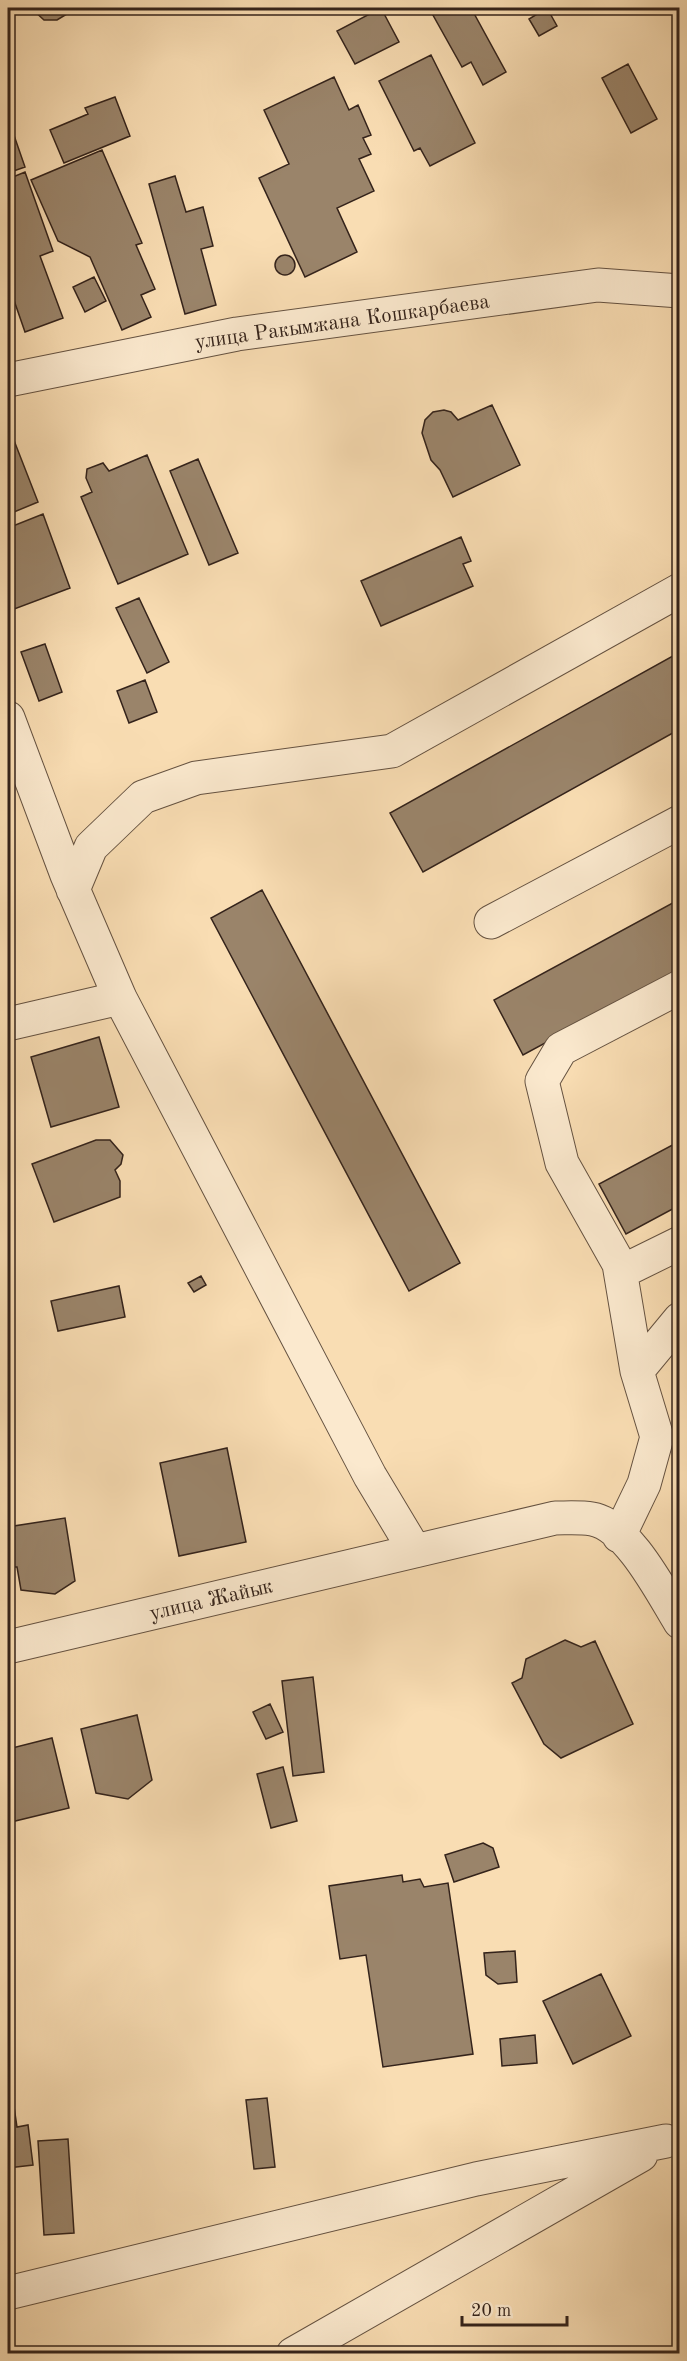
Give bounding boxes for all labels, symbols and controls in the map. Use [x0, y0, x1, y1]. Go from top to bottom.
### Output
street label: улица Ракымжана Кошкарбаева [194, 291, 491, 354]
street label: улица Жайык [148, 1576, 275, 1625]
scale bar [462, 2289, 567, 2327]
text: 20 m [471, 2302, 511, 2320]

